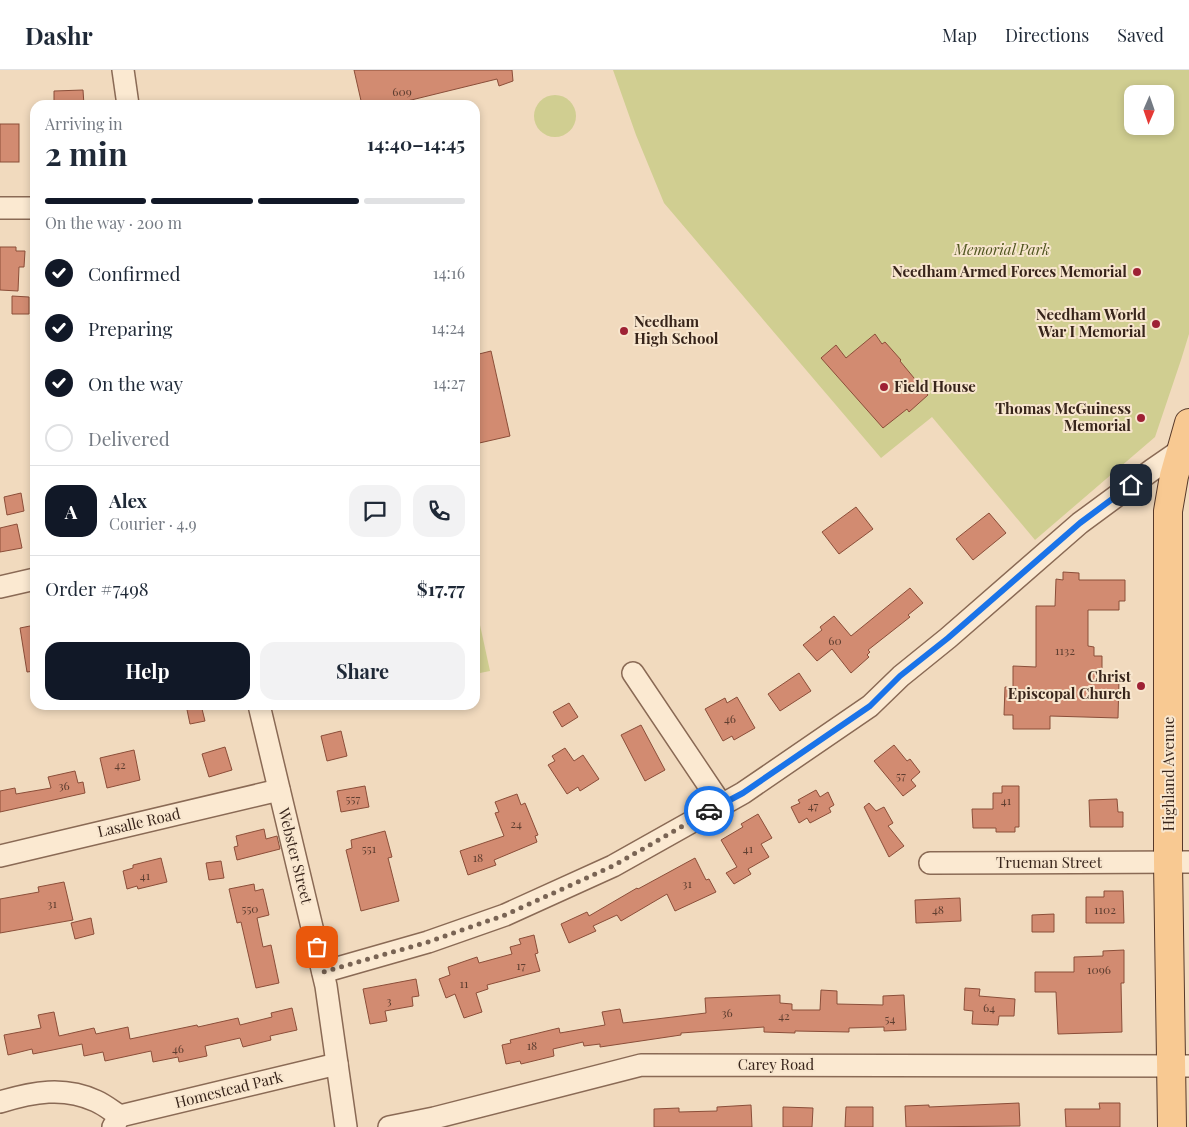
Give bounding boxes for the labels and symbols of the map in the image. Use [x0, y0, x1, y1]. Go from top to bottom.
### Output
house number: 609 [392, 83, 412, 99]
north arrow [1124, 85, 1174, 135]
park label: Memorial Park [953, 239, 1050, 259]
place label: Needham Armed Forces Memorial [892, 261, 1127, 281]
marker: Needham Armed Forces Memorial [1131, 266, 1143, 278]
place label: Needham World War I Memorial [1036, 304, 1146, 341]
place label: Needham High School [634, 311, 719, 348]
marker: Needham World War I Memorial [1150, 318, 1162, 330]
marker: Needham High School [618, 325, 630, 337]
place label: Field House [894, 376, 976, 396]
marker: Field House [878, 381, 890, 393]
place label: Thomas McGuiness Memorial [995, 398, 1131, 435]
marker: Thomas McGuiness Memorial [1135, 412, 1147, 424]
pin [1110, 464, 1152, 506]
house number: 60 [828, 632, 842, 648]
house number: 1132 [1055, 642, 1075, 658]
place label: Christ Episcopal Church [1008, 666, 1132, 703]
marker: Christ Episcopal Church [1135, 680, 1147, 692]
house number: 46 [724, 710, 736, 726]
street label: Highland Avenue [1158, 717, 1178, 831]
house number: 42 [114, 756, 126, 772]
house number: 57 [896, 767, 906, 783]
house number: 36 [58, 777, 70, 793]
courier [684, 786, 734, 836]
house number: 557 [346, 790, 361, 806]
house number: 41 [1001, 792, 1012, 808]
house number: 47 [808, 797, 818, 813]
street label: Lasalle Road [95, 803, 182, 841]
street label: Webster Street [274, 805, 318, 907]
house number: 24 [510, 815, 522, 831]
house number: 551 [362, 840, 377, 856]
house number: 41 [743, 840, 754, 856]
house number: 18 [473, 849, 483, 865]
street label: Trueman Street [996, 852, 1103, 872]
house number: 41 [140, 867, 151, 883]
house number: 31 [682, 875, 692, 891]
house number: 31 [47, 895, 57, 911]
house number: 550 [241, 900, 259, 916]
house number: 48 [932, 901, 944, 917]
house number: 1102 [1094, 901, 1116, 917]
pin [296, 926, 338, 968]
house number: 17 [516, 957, 526, 973]
house number: 1096 [1087, 961, 1111, 977]
house number: 11 [460, 975, 469, 991]
house number: 3 [386, 992, 392, 1008]
house number: 64 [983, 999, 995, 1015]
house number: 36 [721, 1004, 733, 1020]
house number: 42 [778, 1007, 790, 1023]
house number: 54 [885, 1010, 896, 1026]
house number: 18 [527, 1037, 537, 1053]
house number: 46 [172, 1040, 184, 1056]
street label: Carey Road [738, 1054, 815, 1074]
street label: Homestead Park [173, 1066, 286, 1112]

